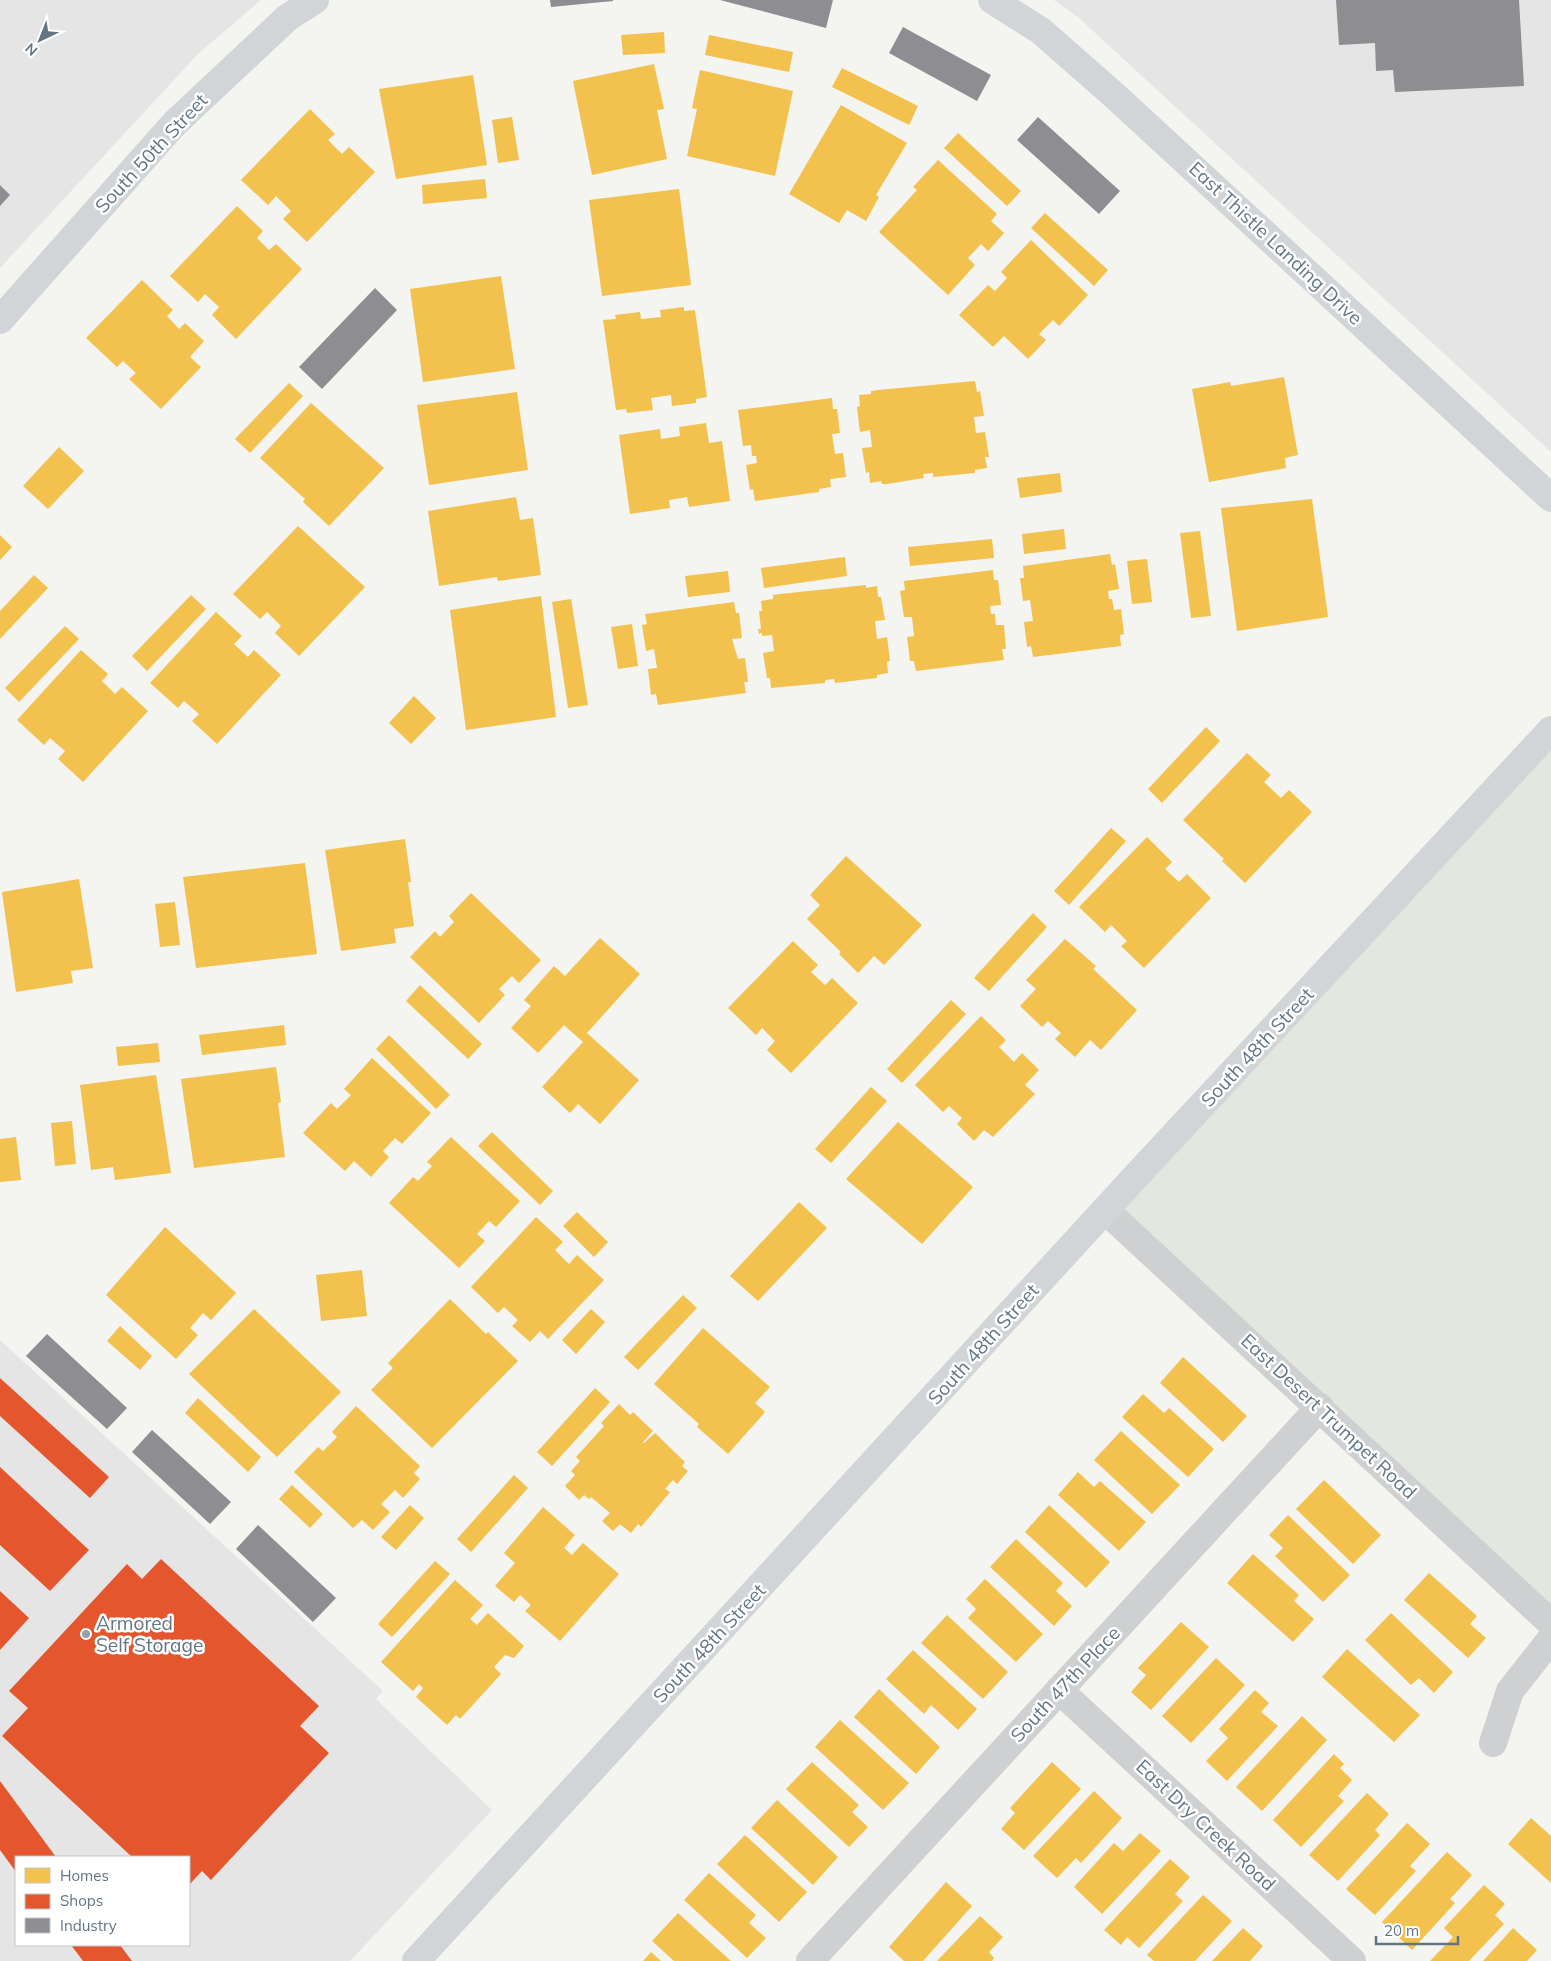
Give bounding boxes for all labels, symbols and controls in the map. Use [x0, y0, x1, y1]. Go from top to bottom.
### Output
north arrow [15, 15, 65, 65]
text: N [21, 39, 41, 60]
street label: South 50th Street [90, 88, 213, 218]
street label: East Thistle Landing Drive [1184, 156, 1368, 330]
street label: South 48th Street [1196, 982, 1319, 1112]
street label: South 48th Street [922, 1278, 1044, 1409]
street label: East Desert Trumpet Road [1236, 1328, 1422, 1504]
street label: South 48th Street [648, 1578, 771, 1708]
place label: Armored Self Storage [96, 1611, 203, 1657]
street label: South 47th Place [1005, 1621, 1125, 1747]
marker: Armored Self Storage [80, 1628, 92, 1640]
street label: East Dry Creek Road [1131, 1754, 1281, 1896]
legend [15, 1856, 190, 1946]
text: Homes [60, 1866, 109, 1885]
text: Shops [60, 1891, 103, 1910]
scale bar [1376, 1914, 1458, 1946]
text: Industry [60, 1916, 117, 1935]
text: 20 m [1384, 1921, 1419, 1940]

